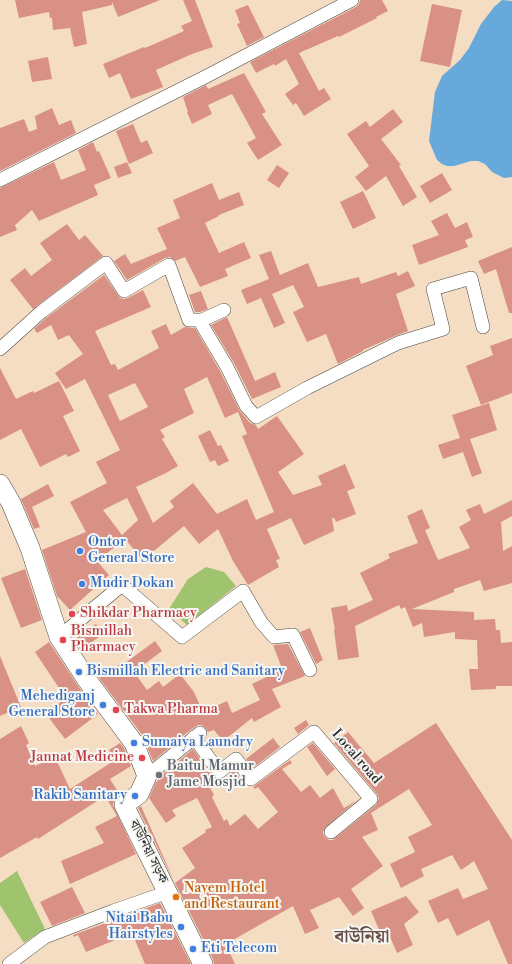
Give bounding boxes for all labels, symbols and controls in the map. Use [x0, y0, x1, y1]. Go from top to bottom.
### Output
place label: Ontor General Store [88, 535, 175, 568]
marker: Ontor General Store [75, 546, 85, 556]
place label: Mudir Dokan [90, 576, 174, 592]
marker: Mudir Dokan [77, 579, 87, 589]
place label: Shikdar Pharmacy [80, 606, 197, 622]
marker: Shikdar Pharmacy [67, 609, 77, 619]
place label: Bismillah Pharmacy [71, 624, 136, 656]
marker: Bismillah Pharmacy [58, 635, 68, 645]
place label: Bismillah Electric and Sanitary [87, 664, 285, 680]
marker: Bismillah Electric and Sanitary [74, 667, 84, 677]
place label: Mehediganj General Store [8, 689, 95, 722]
marker: Mehediganj General Store [98, 700, 108, 710]
place label: Takwa Pharma [124, 702, 218, 718]
marker: Takwa Pharma [111, 705, 121, 715]
street label: Local road [328, 726, 384, 788]
place label: Sumaiya Laundry [142, 735, 253, 751]
marker: Sumaiya Laundry [129, 738, 139, 748]
place label: Jannat Medicine [30, 750, 134, 766]
marker: Jannat Medicine [137, 753, 147, 763]
place label: Baitul Mamur Jame Mosjid [167, 759, 254, 792]
marker: Baitul Mamur Jame Mosjid [154, 770, 164, 780]
place label: Rakib Sanitary [34, 788, 127, 804]
marker: Rakib Sanitary [130, 791, 140, 801]
street label: বাউনিয়া সড়ক [125, 817, 171, 887]
place label: Nayem Hotel and Restaurant [184, 881, 280, 914]
marker: Nayem Hotel and Restaurant [171, 892, 181, 902]
place label: Nitai Babu Hairstyles [105, 911, 173, 944]
marker: Nitai Babu Hairstyles [176, 922, 186, 932]
district label: বাউনিয়া [335, 927, 389, 949]
place label: Eti Telecom [201, 941, 277, 957]
marker: Eti Telecom [188, 944, 198, 954]

